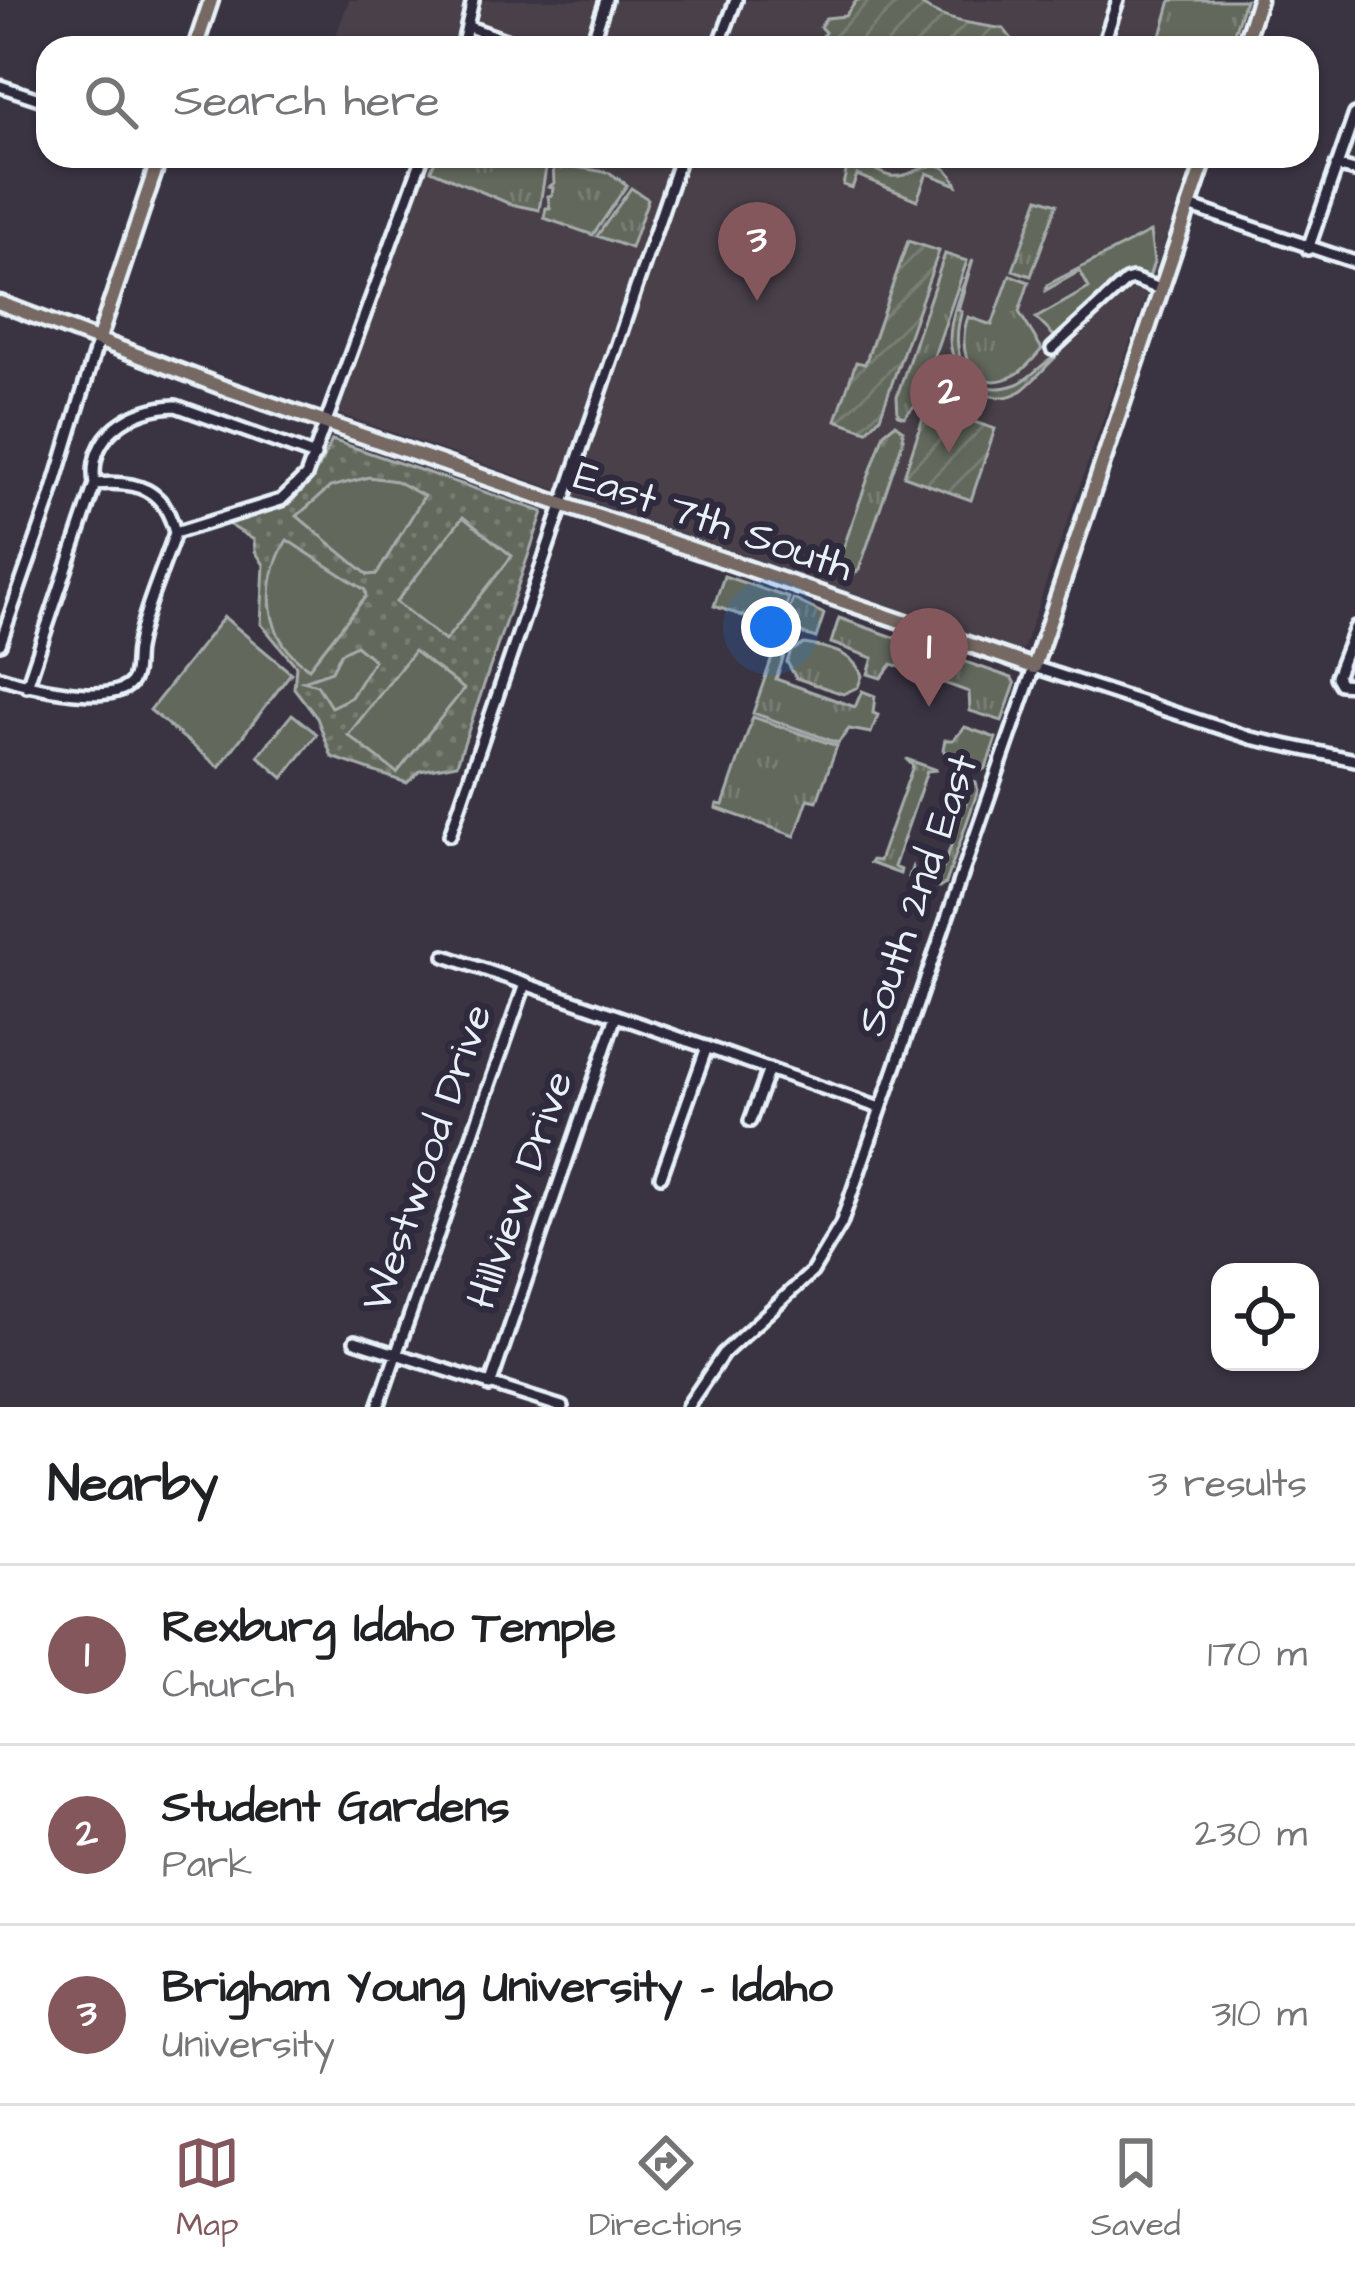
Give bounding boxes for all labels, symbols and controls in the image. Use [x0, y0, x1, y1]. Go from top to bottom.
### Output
search box [36, 36, 1319, 168]
icon: search [78, 69, 144, 135]
text: Search here [174, 71, 440, 133]
pin: 3 [718, 202, 796, 301]
pin: 2 [910, 354, 988, 453]
street label: East 7th South [566, 447, 860, 597]
your location [741, 597, 801, 657]
pin: 1 [890, 608, 968, 707]
street label: South 2nd East [843, 746, 993, 1044]
street label: Westwood Drive [348, 997, 508, 1319]
street label: Hillview Drive [453, 1063, 589, 1317]
map controls [1211, 1263, 1319, 1371]
button: locate [1211, 1263, 1319, 1371]
text: Nearby [48, 1450, 218, 1521]
text: 3 results [1148, 1458, 1307, 1512]
text: Rexburg Idaho Temple [162, 1597, 616, 1659]
text: 1 [85, 1628, 90, 1682]
text: 170 m [1207, 1628, 1307, 1682]
text: Church [162, 1659, 294, 1713]
text: Student Gardens [162, 1777, 509, 1839]
text: 2 [76, 1808, 98, 1862]
text: 230 m [1194, 1808, 1307, 1862]
text: Park [162, 1839, 252, 1893]
text: Brigham Young University - Idaho [162, 1957, 833, 2019]
text: 3 [77, 1988, 97, 2042]
text: 310 m [1212, 1988, 1307, 2042]
text: University [162, 2019, 335, 2073]
tab: Map [174, 2130, 240, 2248]
tab: Directions [589, 2130, 742, 2248]
tab: Saved [1091, 2130, 1181, 2248]

